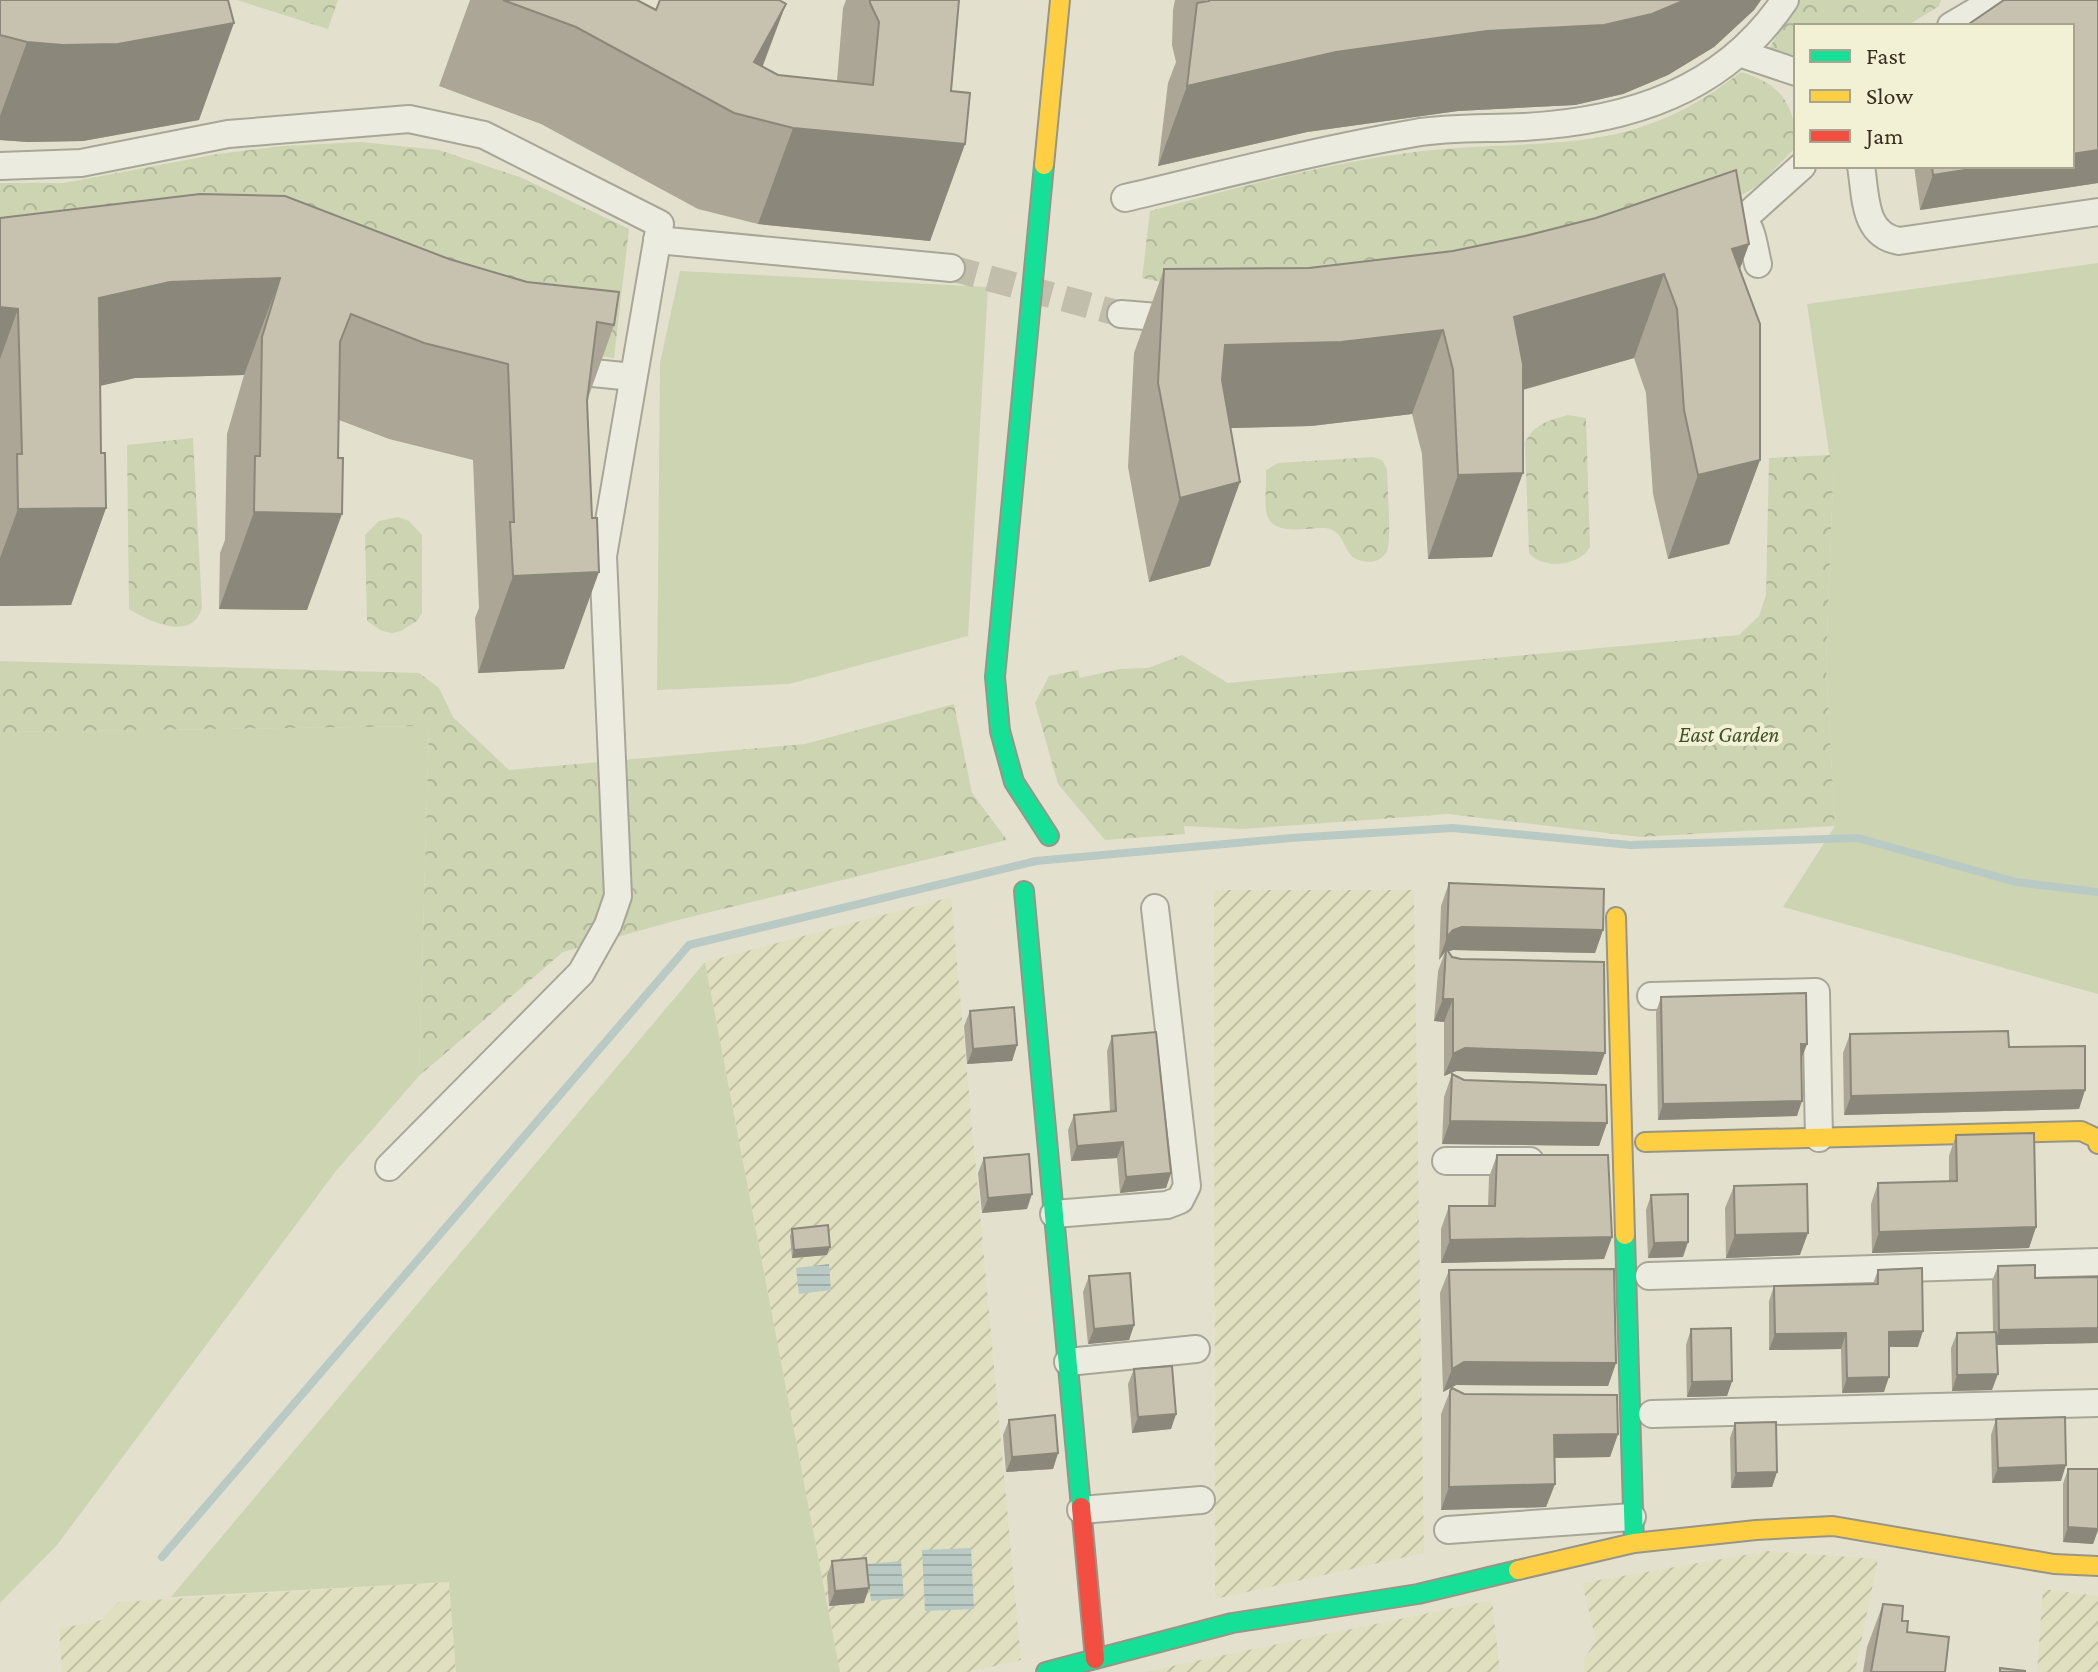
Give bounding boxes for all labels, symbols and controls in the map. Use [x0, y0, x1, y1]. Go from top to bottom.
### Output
legend [1794, 24, 2074, 168]
text: Fast [1866, 42, 1907, 69]
text: Slow [1866, 82, 1913, 109]
text: Jam [1864, 122, 1904, 149]
park label: East Garden [1679, 722, 1779, 747]

